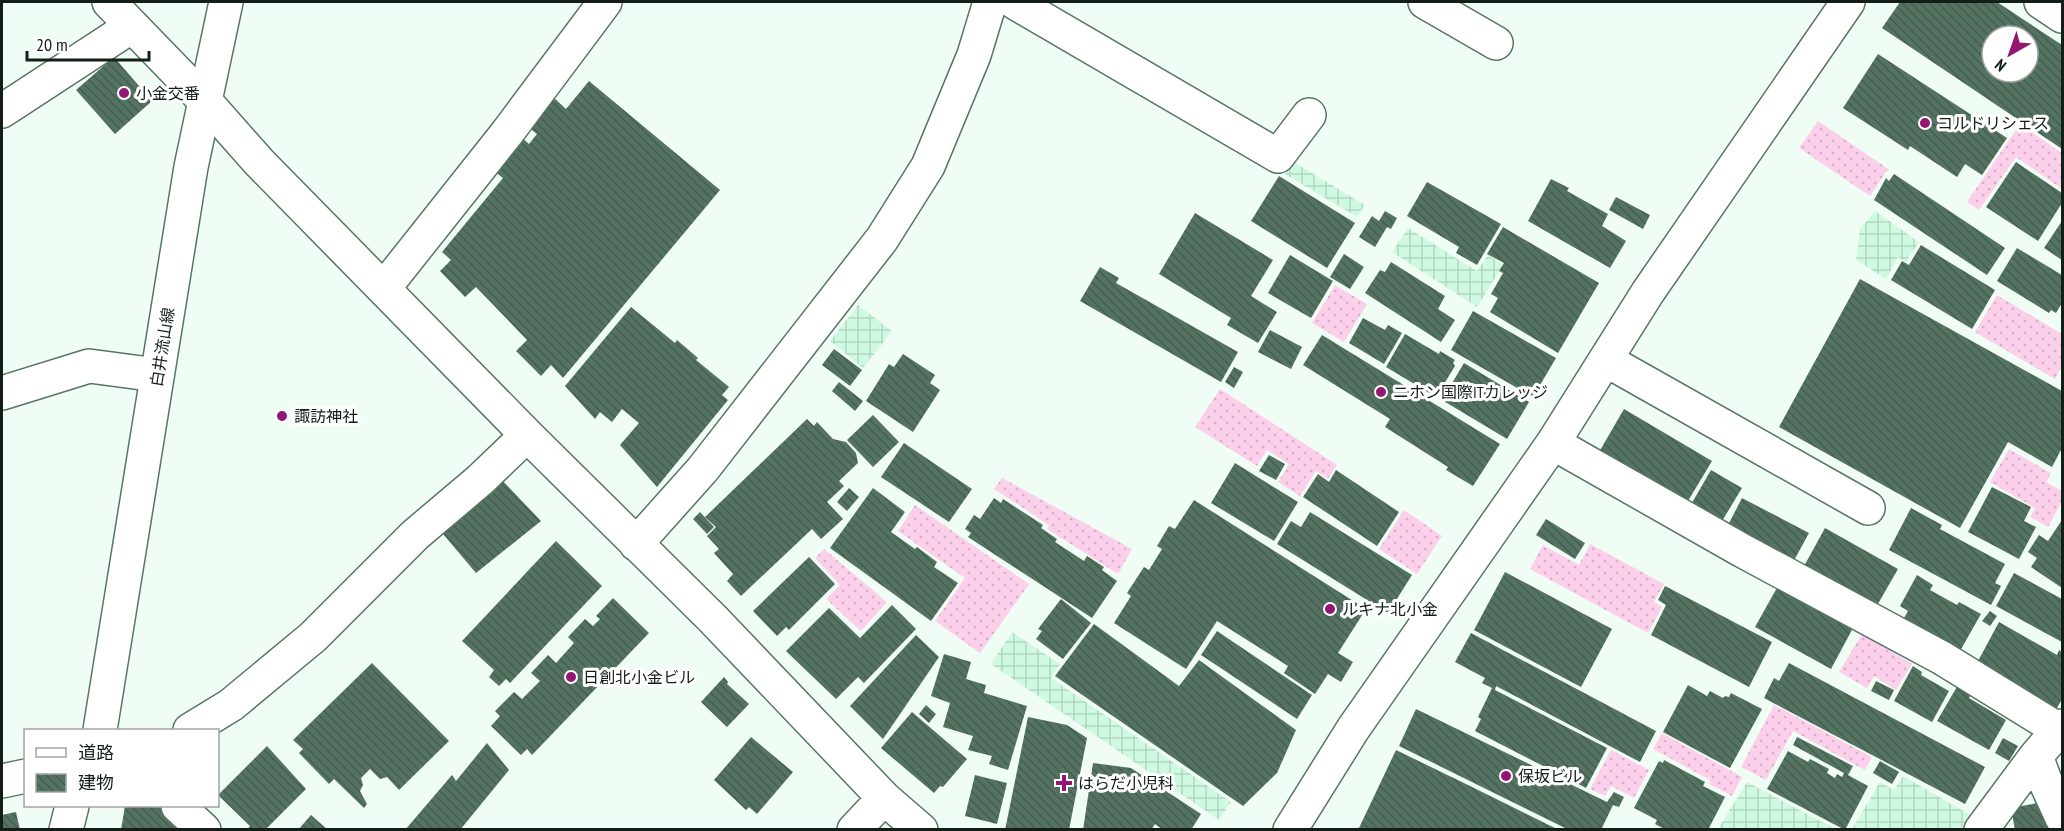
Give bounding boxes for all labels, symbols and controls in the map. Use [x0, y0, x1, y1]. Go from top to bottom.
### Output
scale bar [27, 24, 148, 62]
north arrow [1980, 24, 2040, 84]
text: 20 m [36, 33, 68, 56]
text: N [1991, 55, 2010, 76]
place label: 小金交番 [136, 83, 200, 103]
marker: 小金交番 [117, 86, 131, 100]
place label: コルドリシェス [1937, 113, 2049, 133]
marker: コルドリシェス [1918, 116, 1932, 130]
street label: 白井流山線 [146, 306, 178, 388]
place label: ニホン国際ITカレッジ [1393, 382, 1548, 402]
marker: ニホン国際ITカレッジ [1374, 385, 1388, 399]
place label: 諏訪神社 [294, 406, 358, 426]
marker: 諏訪神社 [275, 409, 289, 423]
place label: ルキナ北小金 [1342, 599, 1438, 619]
marker: ルキナ北小金 [1323, 602, 1337, 616]
place label: 日創北小金ビル [583, 667, 695, 687]
marker: 日創北小金ビル [564, 670, 578, 684]
legend [24, 729, 219, 807]
text: 道路 [78, 741, 114, 764]
place label: 保坂ビル [1518, 766, 1582, 786]
marker: 保坂ビル [1499, 769, 1513, 783]
text: 建物 [78, 771, 114, 794]
place label: はらだ小児科 [1078, 773, 1174, 793]
marker: はらだ小児科 [1055, 774, 1073, 792]

